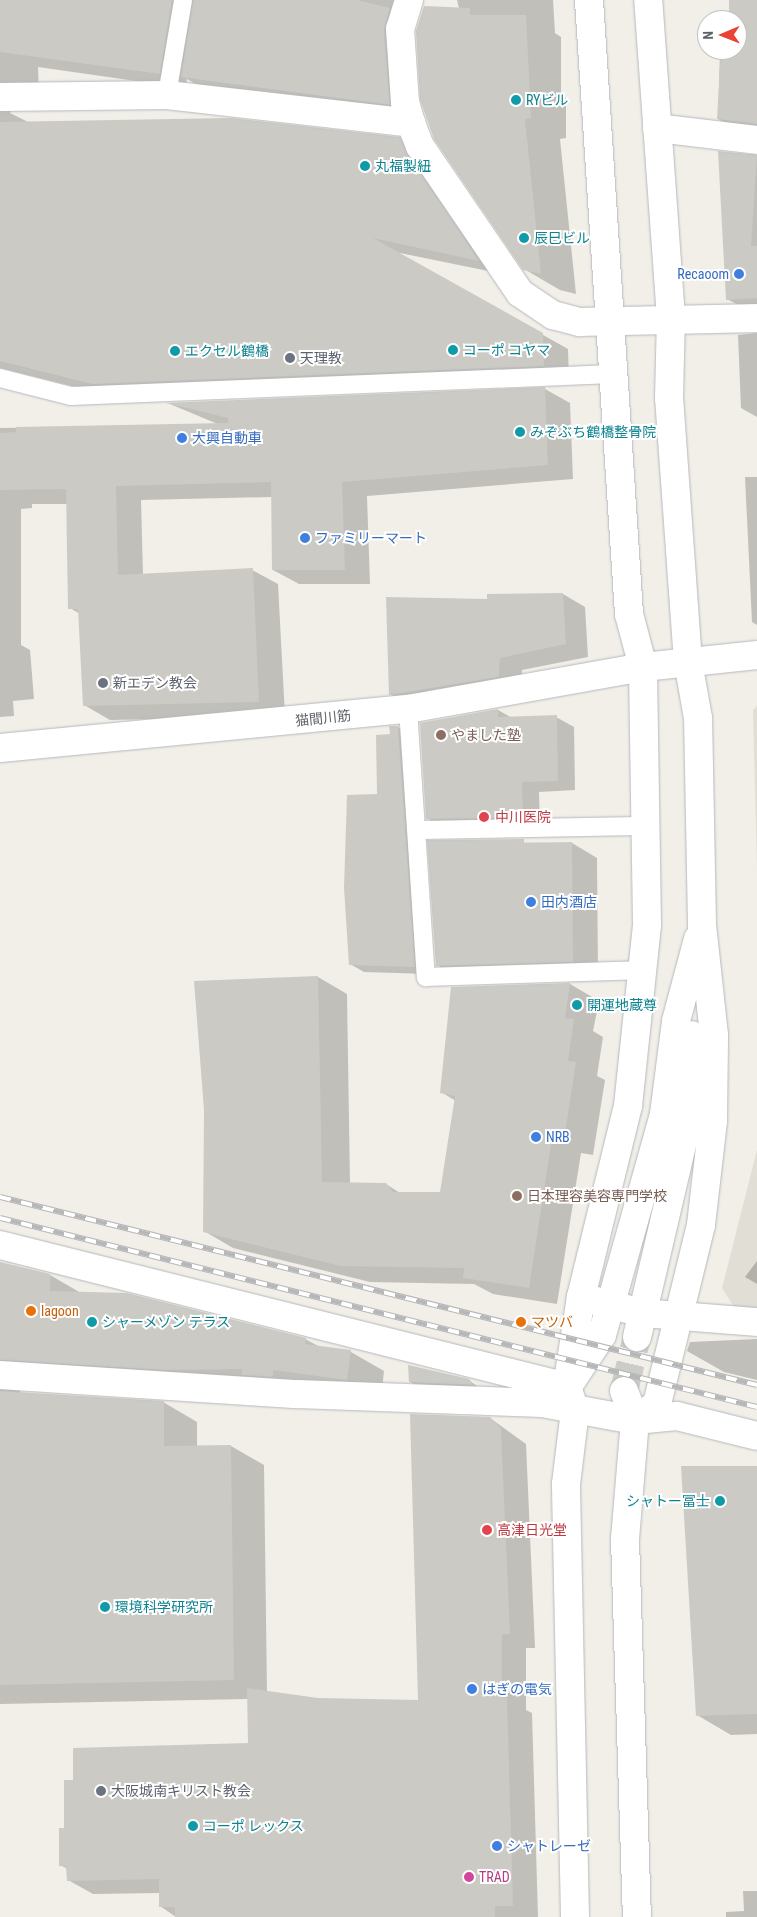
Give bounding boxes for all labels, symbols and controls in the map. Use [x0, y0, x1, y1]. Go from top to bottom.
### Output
north arrow [697, 10, 747, 60]
text: N [700, 31, 716, 40]
place label: RYビル [526, 92, 568, 108]
marker: RYビル [510, 94, 522, 106]
place label: 丸福製紐 [375, 158, 431, 174]
marker: 丸福製紐 [359, 160, 371, 172]
place label: 辰巳ビル [534, 230, 590, 246]
marker: 辰巳ビル [518, 232, 530, 244]
place label: Recaoom [677, 266, 729, 282]
marker: Recaoom [733, 268, 745, 280]
place label: コーポ コヤマ [463, 342, 550, 358]
place label: エクセル鶴橋 [185, 343, 269, 359]
marker: コーポ コヤマ [447, 344, 459, 356]
marker: エクセル鶴橋 [169, 345, 181, 357]
place label: 天理教 [300, 350, 342, 366]
marker: 天理教 [284, 352, 296, 364]
place label: みぞぶち鶴橋整骨院 [530, 424, 656, 440]
marker: みぞぶち鶴橋整骨院 [514, 426, 526, 438]
place label: 大興自動車 [192, 430, 262, 446]
marker: 大興自動車 [176, 432, 188, 444]
place label: ファミリーマート [315, 530, 427, 546]
marker: ファミリーマート [299, 532, 311, 544]
place label: 新エデン教会 [113, 675, 197, 691]
marker: 新エデン教会 [97, 677, 109, 689]
street label: 猫間川筋 [294, 707, 352, 729]
place label: やました塾 [451, 727, 521, 743]
marker: やました塾 [435, 729, 447, 741]
place label: 中川医院 [495, 809, 551, 825]
marker: 中川医院 [477, 810, 491, 824]
place label: 田内酒店 [541, 894, 597, 910]
marker: 田内酒店 [525, 896, 537, 908]
place label: 開運地蔵尊 [587, 997, 657, 1013]
marker: 開運地蔵尊 [571, 999, 583, 1011]
place label: NRB [546, 1129, 570, 1145]
marker: NRB [530, 1131, 542, 1143]
place label: 日本理容美容専門学校 [527, 1188, 667, 1204]
marker: 日本理容美容専門学校 [511, 1190, 523, 1202]
place label: lagoon [41, 1303, 79, 1319]
marker: lagoon [25, 1305, 37, 1317]
place label: シャーメゾン テラス [102, 1314, 231, 1330]
place label: マツバ [531, 1314, 573, 1330]
marker: シャーメゾン テラス [86, 1316, 98, 1328]
marker: マツバ [515, 1316, 527, 1328]
place label: シャトー冨士 [626, 1493, 710, 1509]
marker: シャトー冨士 [714, 1495, 726, 1507]
place label: 高津日光堂 [497, 1522, 567, 1538]
marker: 高津日光堂 [481, 1524, 493, 1536]
place label: 環境科学研究所 [115, 1599, 213, 1615]
marker: 環境科学研究所 [99, 1601, 111, 1613]
place label: はぎの電気 [482, 1681, 552, 1697]
marker: はぎの電気 [466, 1683, 478, 1695]
place label: 大阪城南キリスト教会 [111, 1783, 251, 1799]
marker: 大阪城南キリスト教会 [95, 1785, 107, 1797]
place label: コーポ レックス [203, 1818, 304, 1834]
marker: コーポ レックス [187, 1820, 199, 1832]
place label: シャトレーゼ [507, 1838, 591, 1854]
marker: シャトレーゼ [491, 1840, 503, 1852]
place label: TRAD [479, 1869, 510, 1885]
marker: TRAD [463, 1871, 475, 1883]

